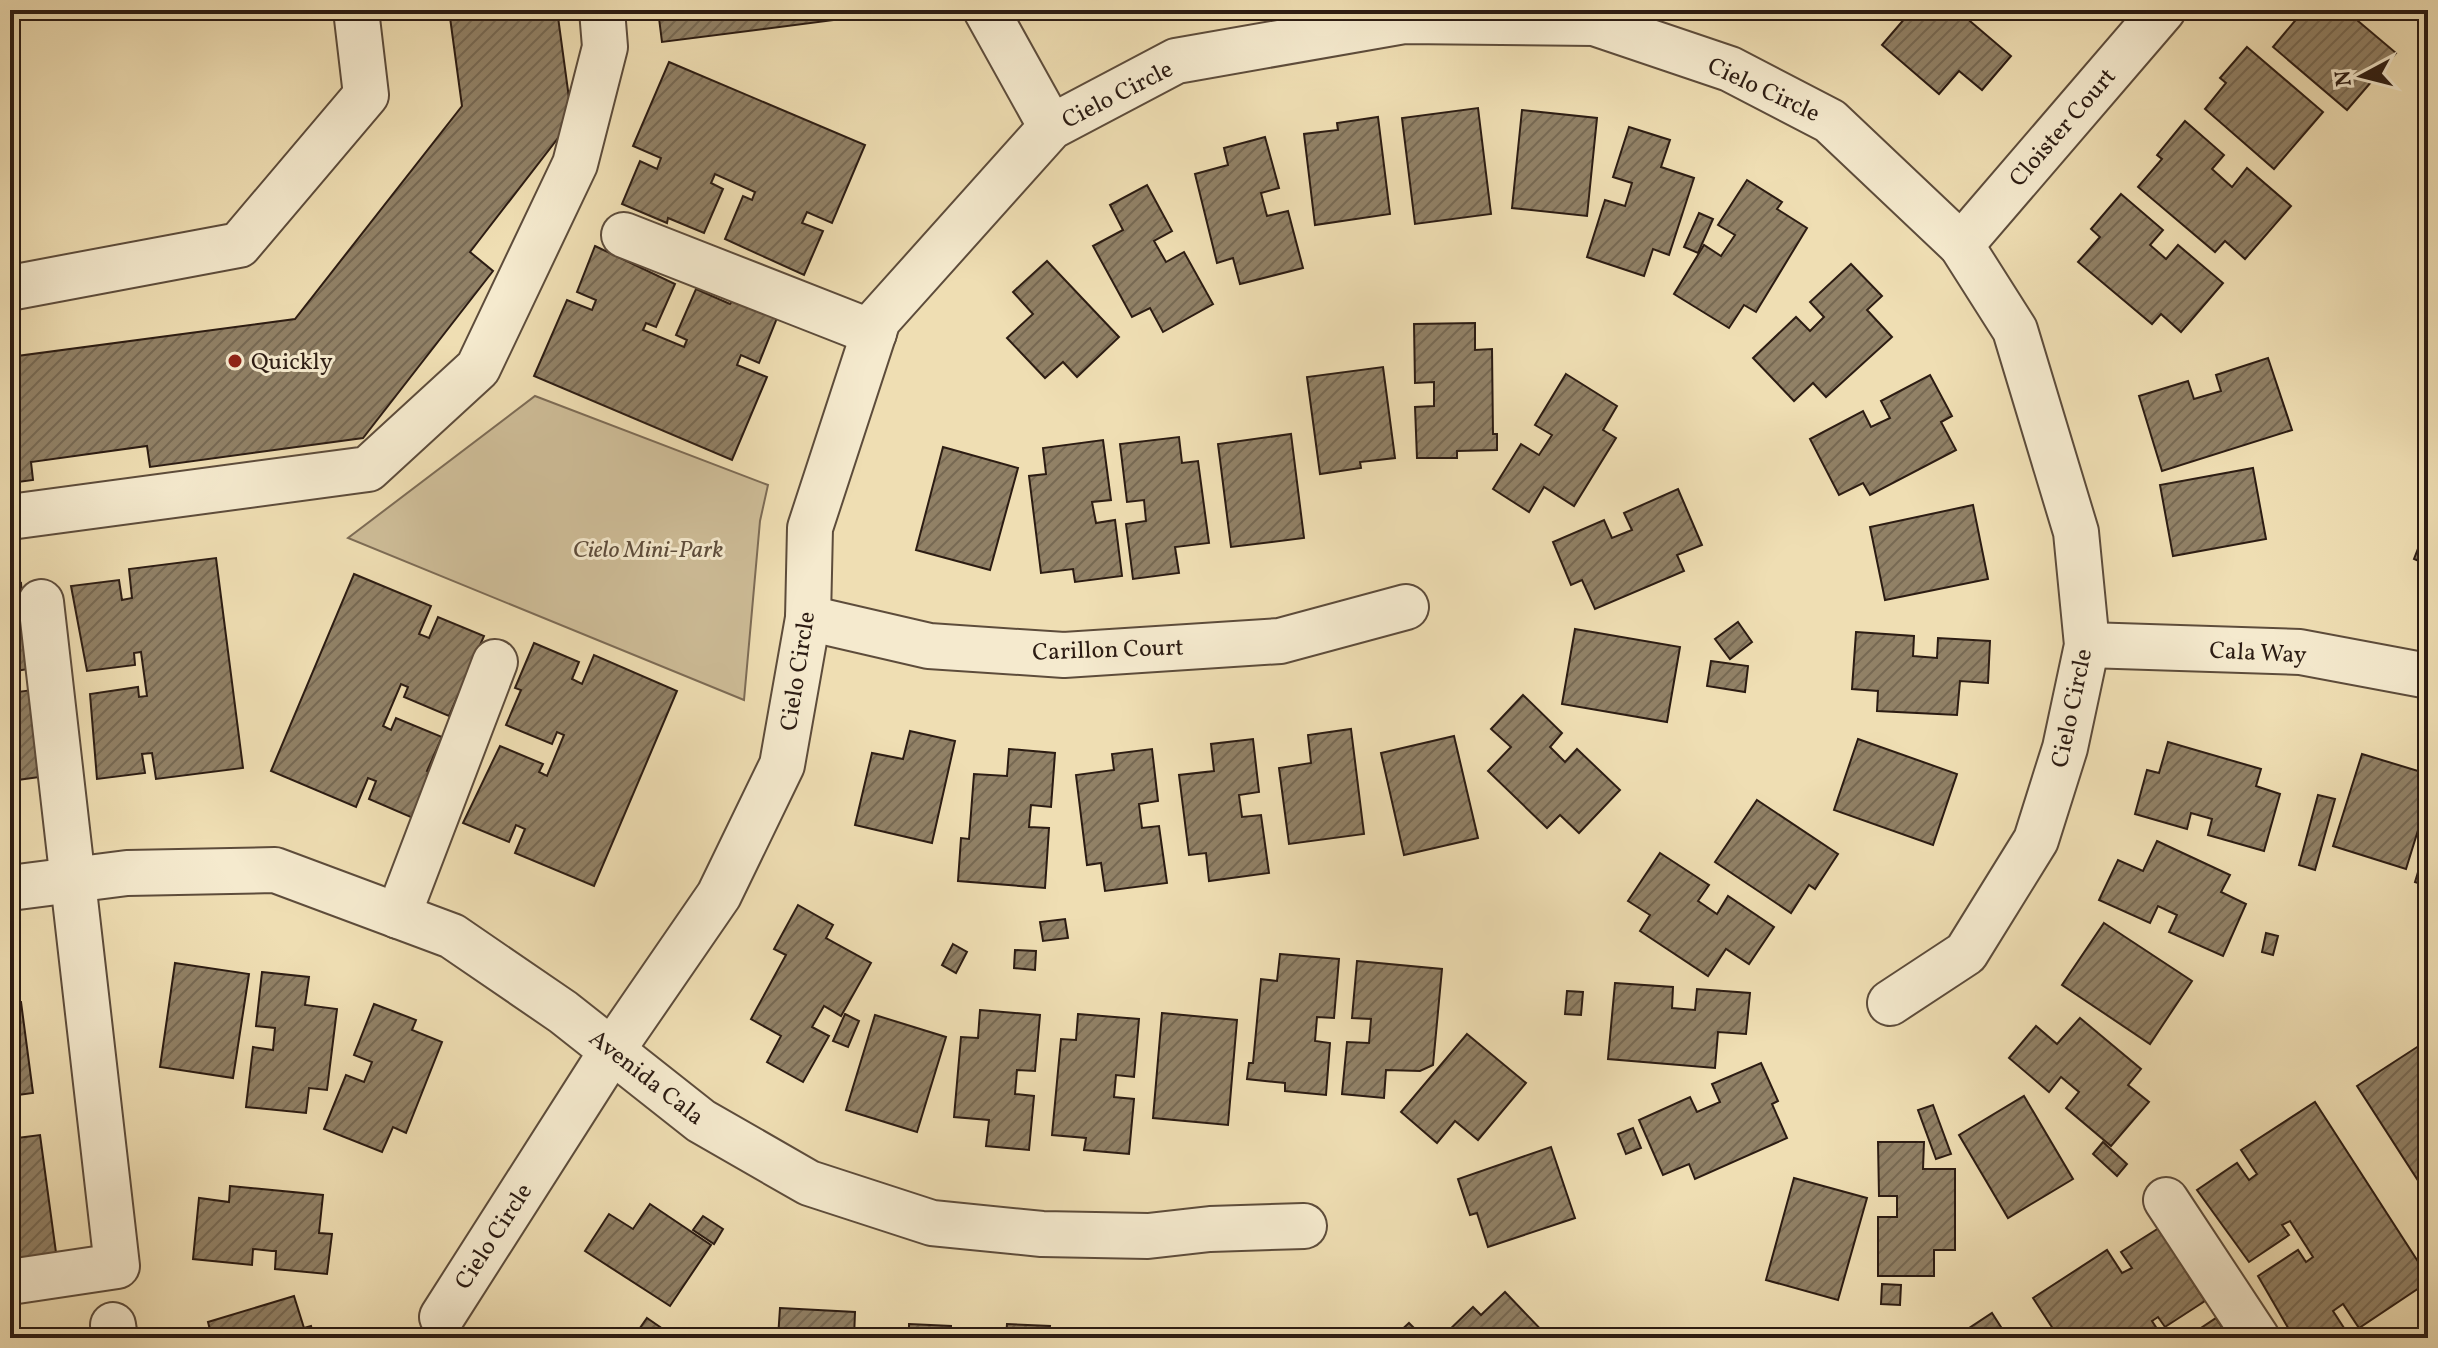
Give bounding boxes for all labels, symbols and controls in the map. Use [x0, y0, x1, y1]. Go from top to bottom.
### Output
north arrow [2322, 36, 2402, 116]
street label: Cielo Circle [1701, 50, 1825, 132]
street label: Cielo Circle [1056, 53, 1179, 138]
street label: Cloister Court [2002, 61, 2125, 195]
text: N [2328, 68, 2361, 88]
place label: Quickly [251, 346, 333, 380]
marker: Quickly [226, 352, 244, 370]
park label: Cielo Mini-Park [573, 534, 723, 568]
street label: Cielo Circle [773, 609, 825, 734]
street label: Carillon Court [1032, 631, 1184, 671]
street label: Cala Way [2208, 634, 2307, 674]
street label: Cielo Circle [2044, 646, 2102, 771]
street label: Avenida Cala [581, 1023, 711, 1134]
street label: Cielo Circle [448, 1177, 542, 1297]

